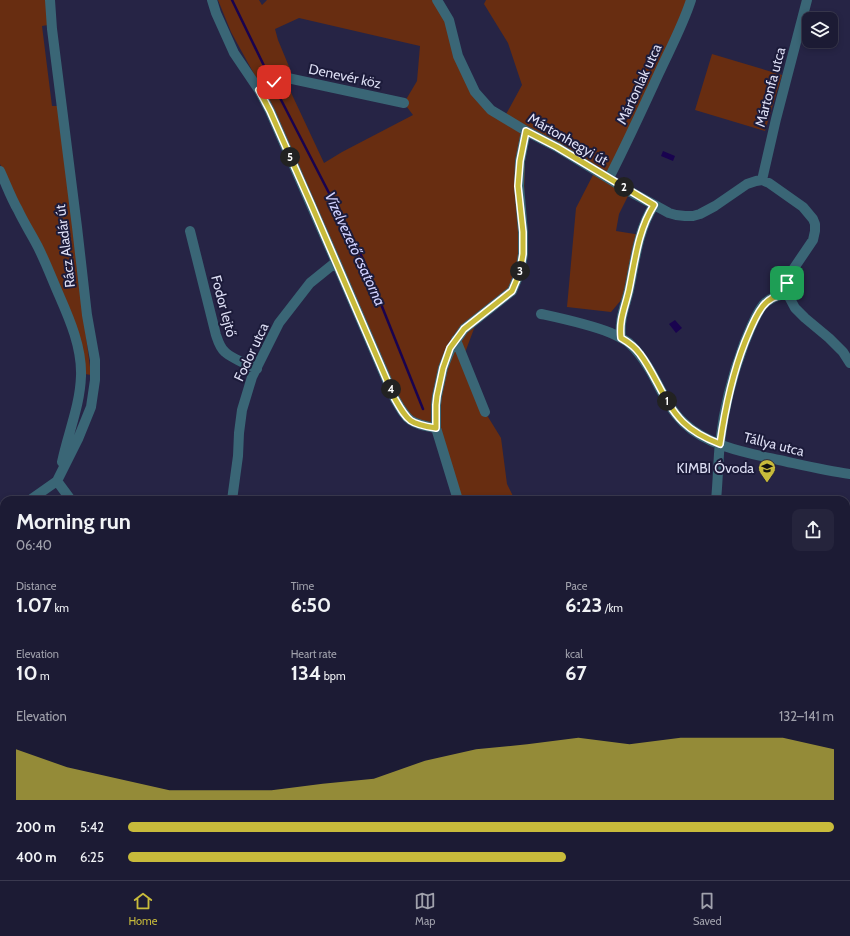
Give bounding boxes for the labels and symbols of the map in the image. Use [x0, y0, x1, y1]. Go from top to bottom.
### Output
street label: Mártonlak utca [612, 40, 666, 127]
street label: Mártonfa utca [751, 45, 789, 129]
street label: Denevér köz [307, 60, 383, 93]
pin [257, 65, 291, 99]
street label: Mártonhegyi út [525, 109, 612, 169]
pin: 5 [280, 147, 300, 167]
pin: 2 [614, 177, 634, 197]
water label: Vízelvezető csatorna [321, 189, 389, 309]
street label: Rácz Aladár út [51, 203, 79, 289]
pin: 3 [510, 261, 530, 281]
pin [770, 266, 804, 300]
street label: Fodor lejtő [207, 273, 241, 339]
street label: Fodor utca [230, 320, 272, 384]
pin: 4 [381, 379, 401, 399]
pin: 1 [657, 391, 677, 411]
street label: Tállya utca [742, 428, 806, 460]
school or university icon: KIMBI Óvoda [757, 458, 777, 483]
place label: KIMBI Óvoda [676, 459, 754, 477]

